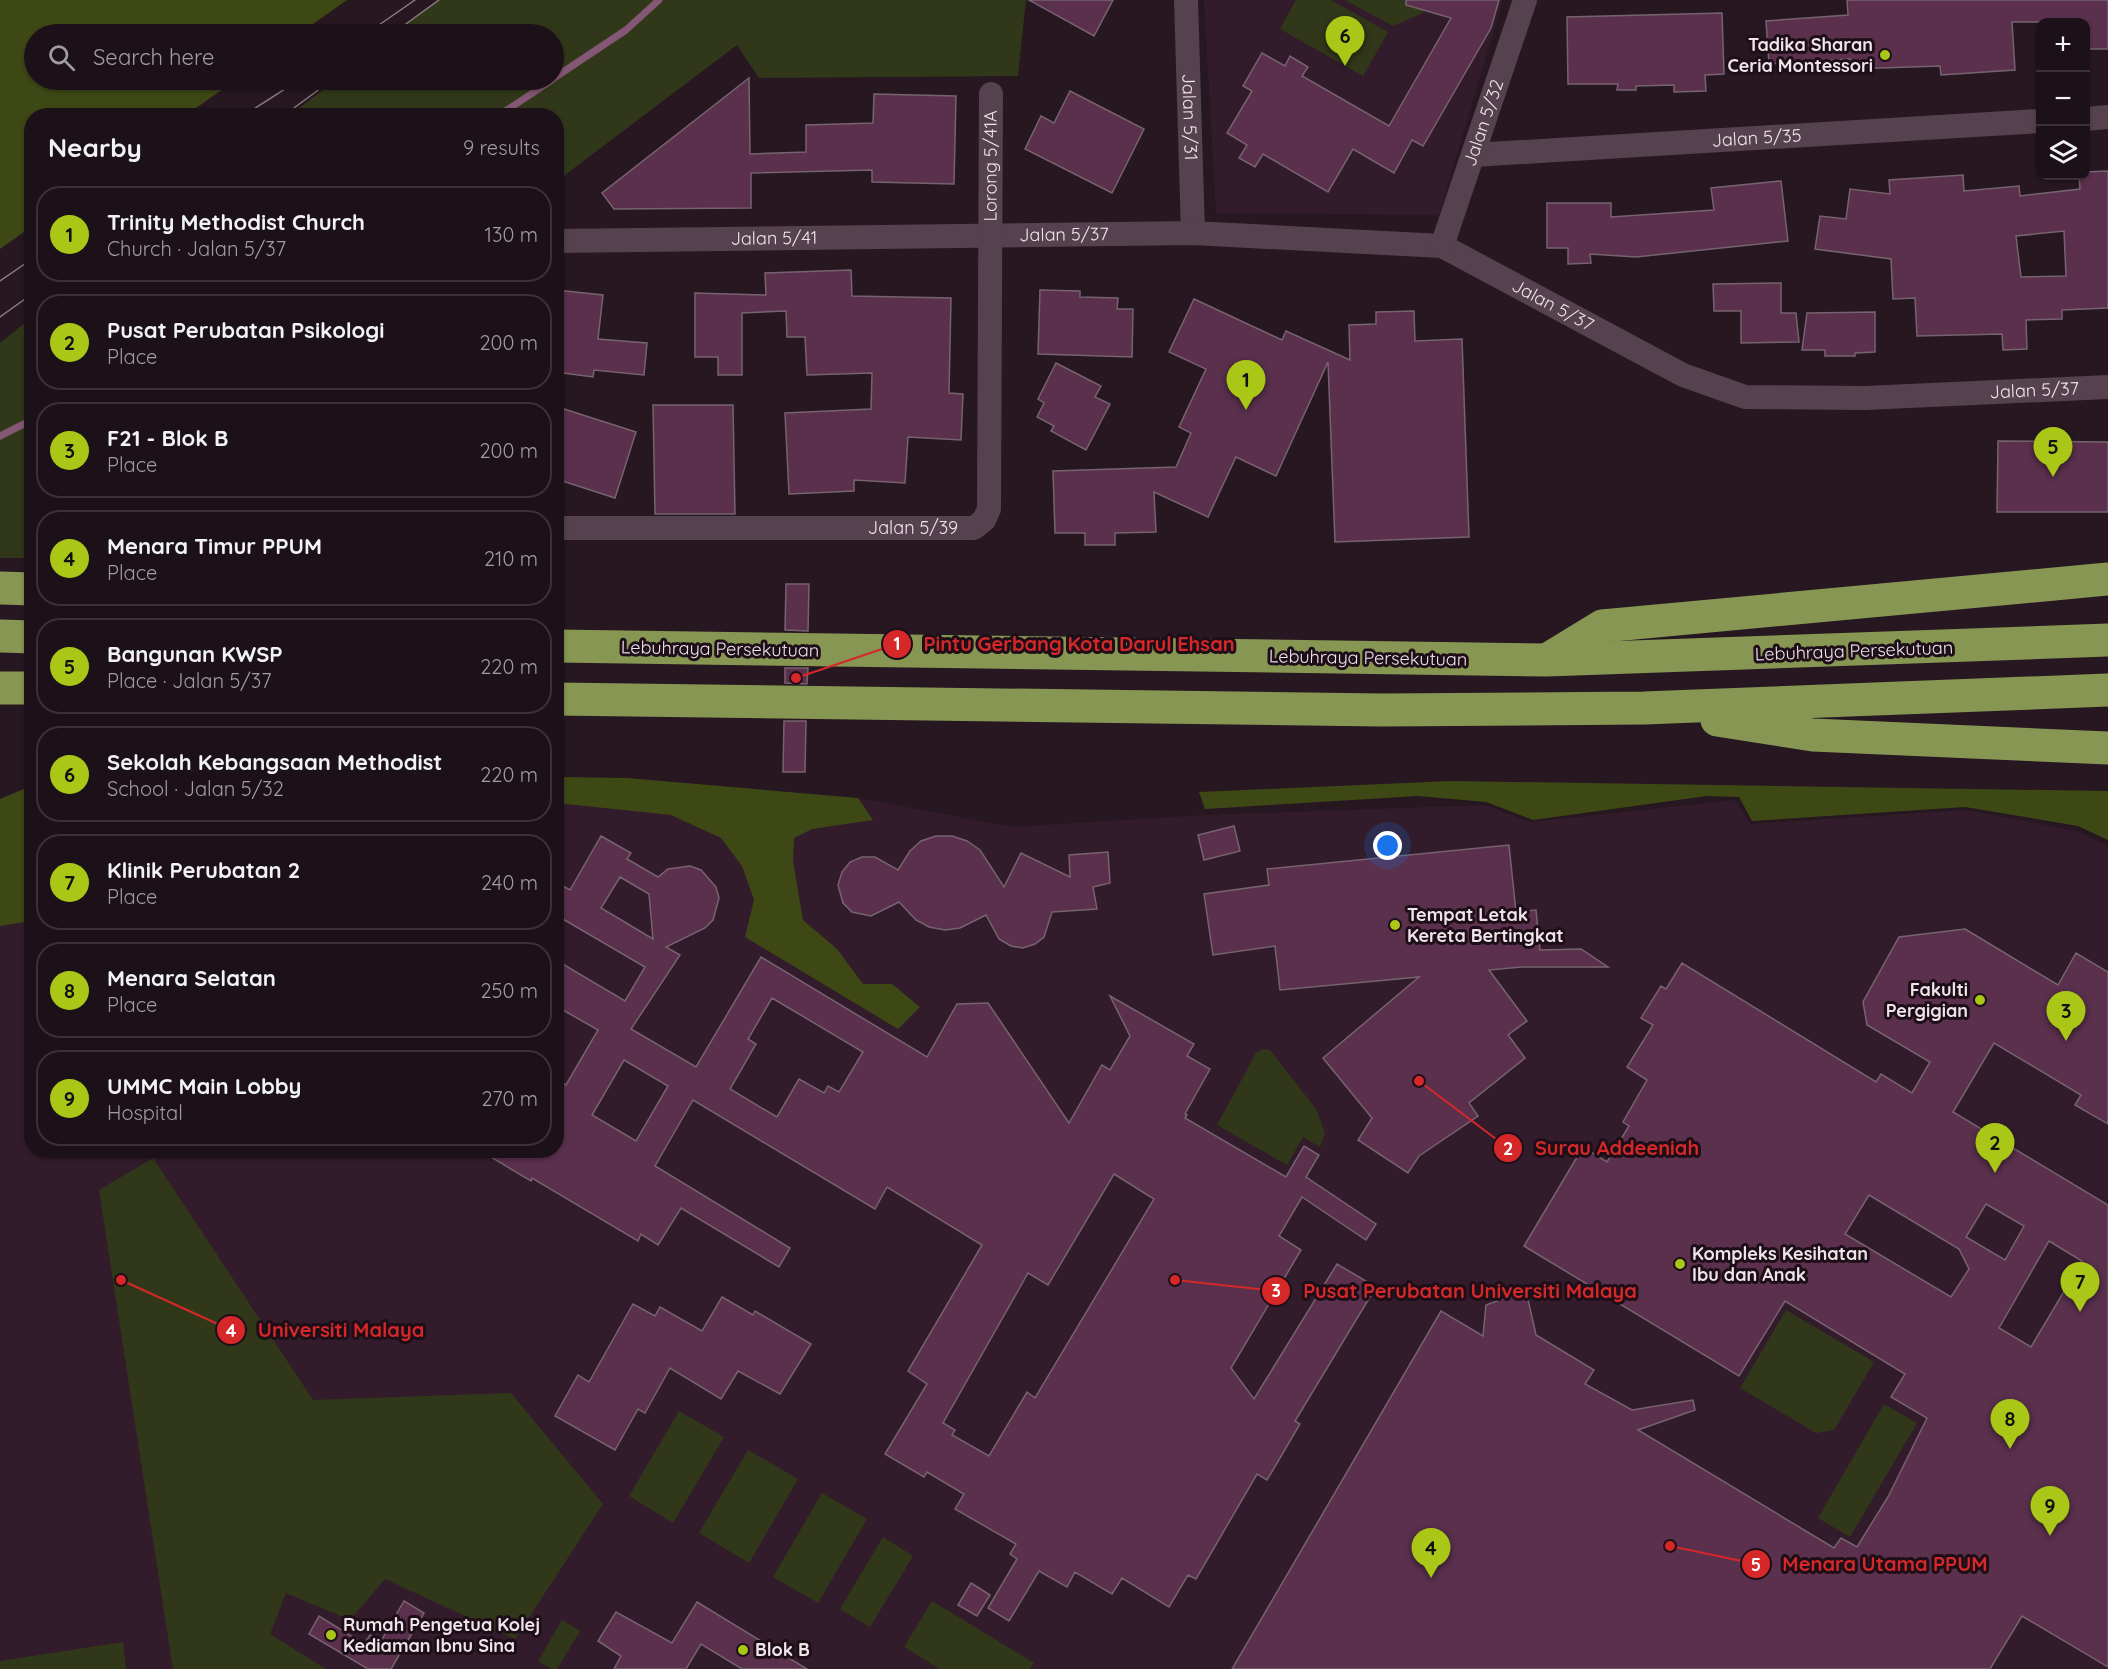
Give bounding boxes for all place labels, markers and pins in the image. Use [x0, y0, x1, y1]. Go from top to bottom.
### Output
pin: 6 [1326, 16, 1364, 66]
place label: Tadika Sharan Ceria Montessori [1727, 33, 1873, 77]
marker: Tadika Sharan Ceria Montessori [1878, 48, 1892, 62]
pin: 1 [1226, 360, 1266, 410]
pin: 5 [2034, 428, 2072, 477]
callout: Pintu Gerbang Kota Darul Ehsan [882, 625, 1247, 663]
place label: Tempat Letak Kereta Bertingkat [1407, 903, 1564, 947]
marker: Tempat Letak Kereta Bertingkat [1388, 918, 1402, 932]
place label: Fakulti Pergigian [1886, 978, 1968, 1022]
pin: 3 [2046, 992, 2086, 1041]
marker: Fakulti Pergigian [1973, 993, 1987, 1007]
pin: 2 [1976, 1124, 2014, 1173]
callout: Surau Addeeniah [1493, 1129, 1711, 1167]
place label: Kompleks Kesihatan Ibu dan Anak [1692, 1242, 1868, 1286]
marker: Kompleks Kesihatan Ibu dan Anak [1673, 1257, 1687, 1271]
pin: 7 [2060, 1262, 2100, 1312]
callout: Pusat Perubatan Universiti Malaya [1261, 1272, 1649, 1310]
callout: Universiti Malaya [216, 1311, 437, 1349]
pin: 8 [1990, 1400, 2030, 1449]
pin: 9 [2030, 1486, 2070, 1536]
pin: 4 [1412, 1528, 1450, 1578]
callout: Menara Utama PPUM [1741, 1545, 2000, 1583]
place label: Rumah Pengetua Kolej Kediaman Ibnu Sina [343, 1613, 540, 1657]
marker: Rumah Pengetua Kolej Kediaman Ibnu Sina [324, 1628, 338, 1642]
place label: Blok B [755, 1638, 810, 1661]
marker: Blok B [736, 1643, 750, 1657]

